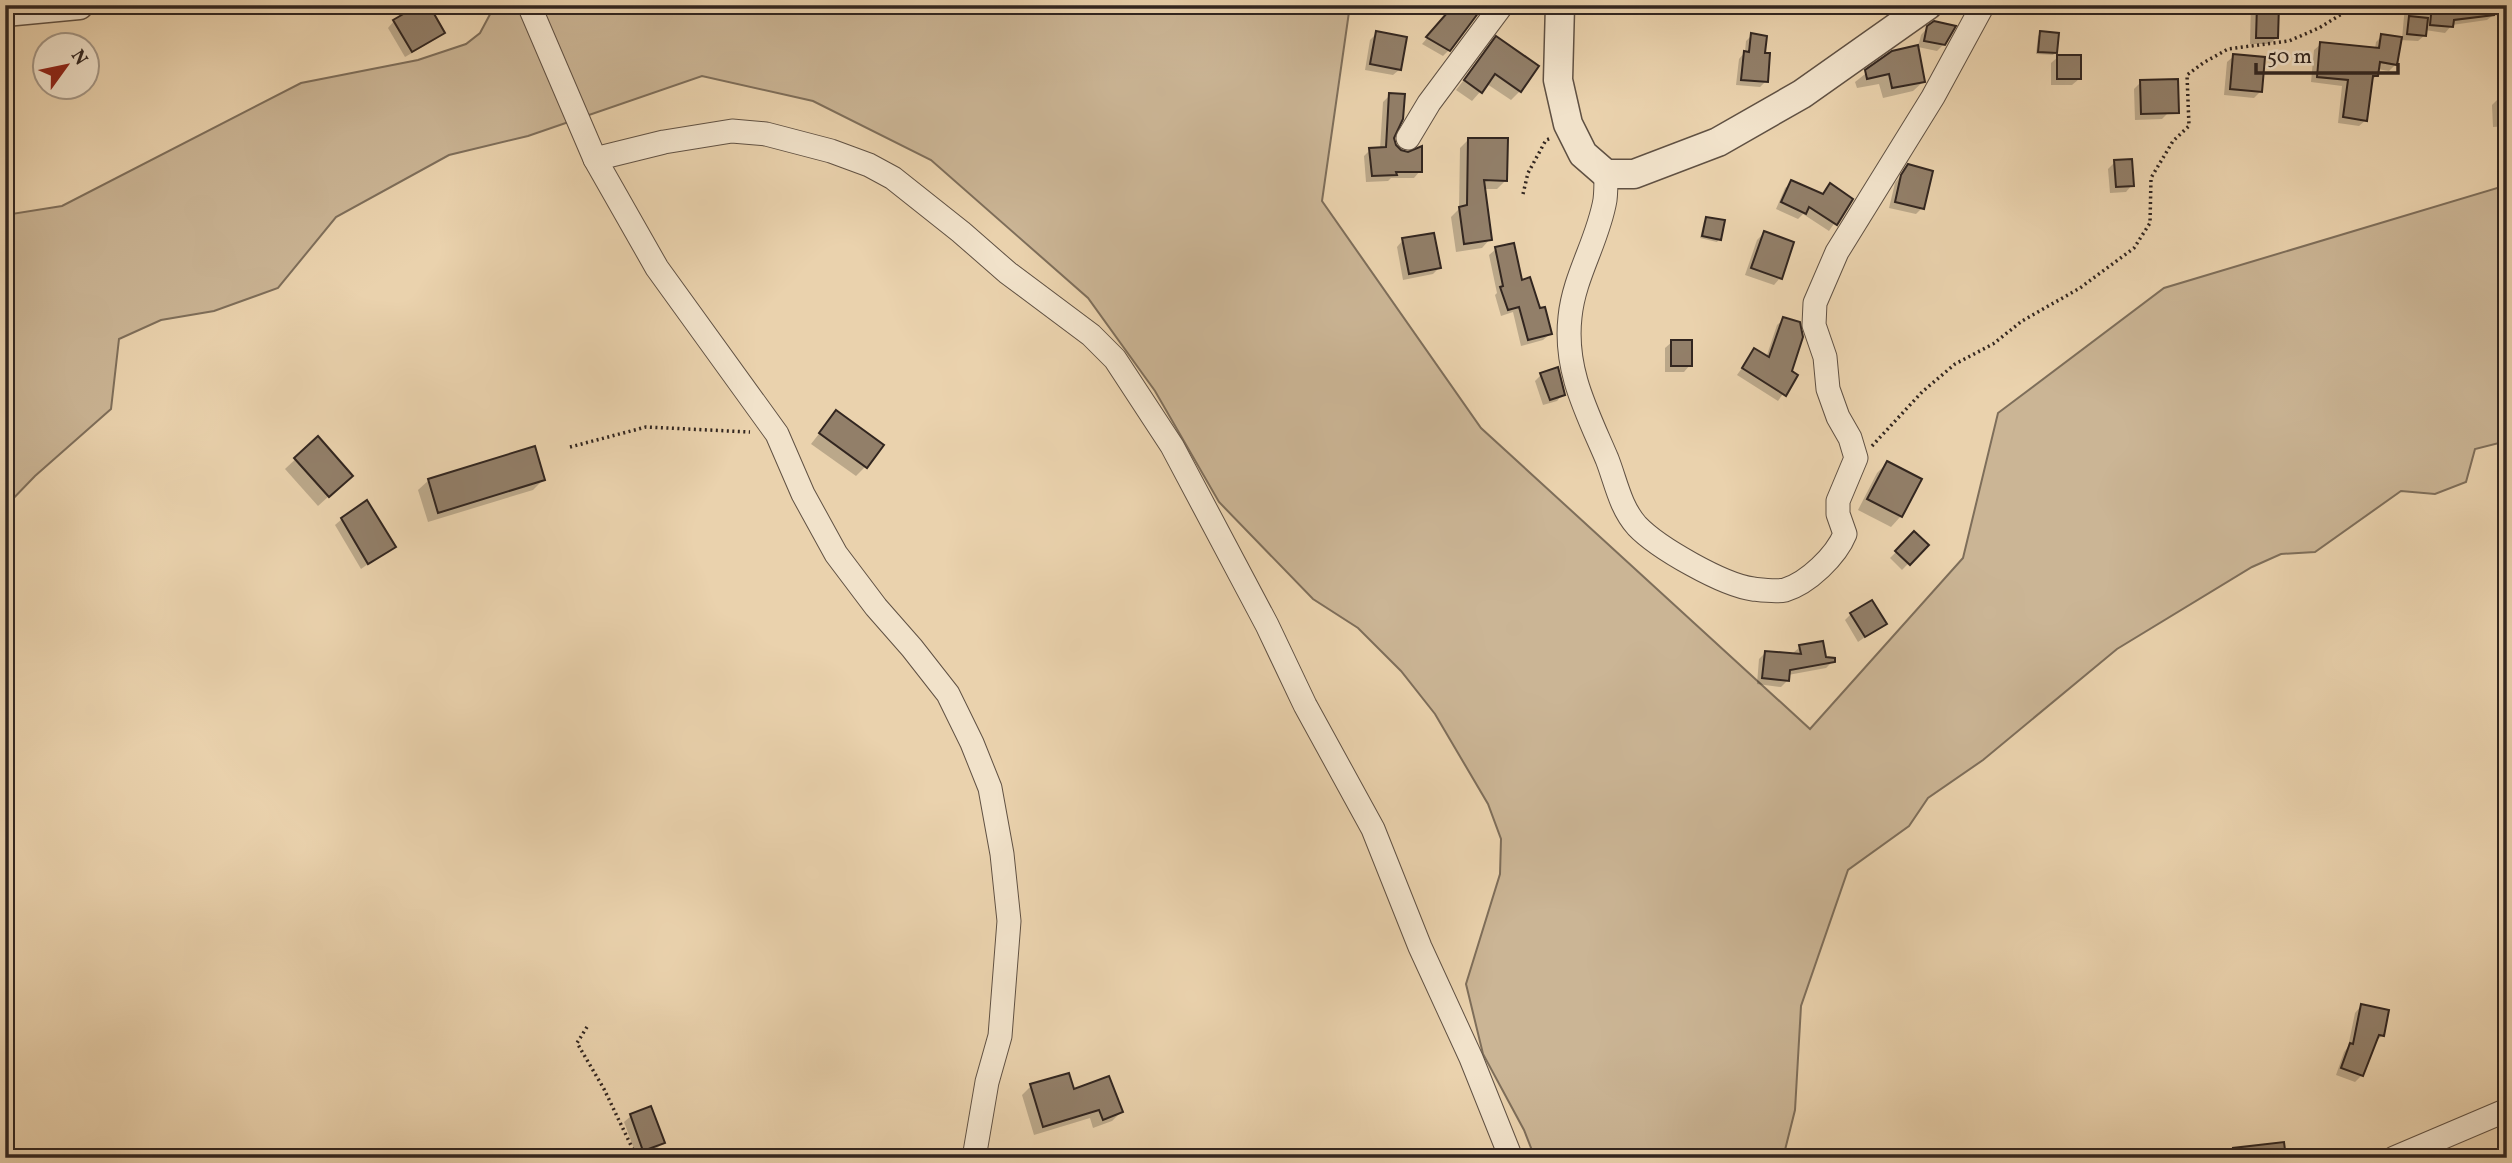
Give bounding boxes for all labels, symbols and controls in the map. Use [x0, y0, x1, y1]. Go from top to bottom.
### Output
north arrow [32, 32, 102, 102]
scale bar [2256, 32, 2398, 76]
text: 50 m [2267, 43, 2312, 72]
text: N [64, 45, 93, 71]

